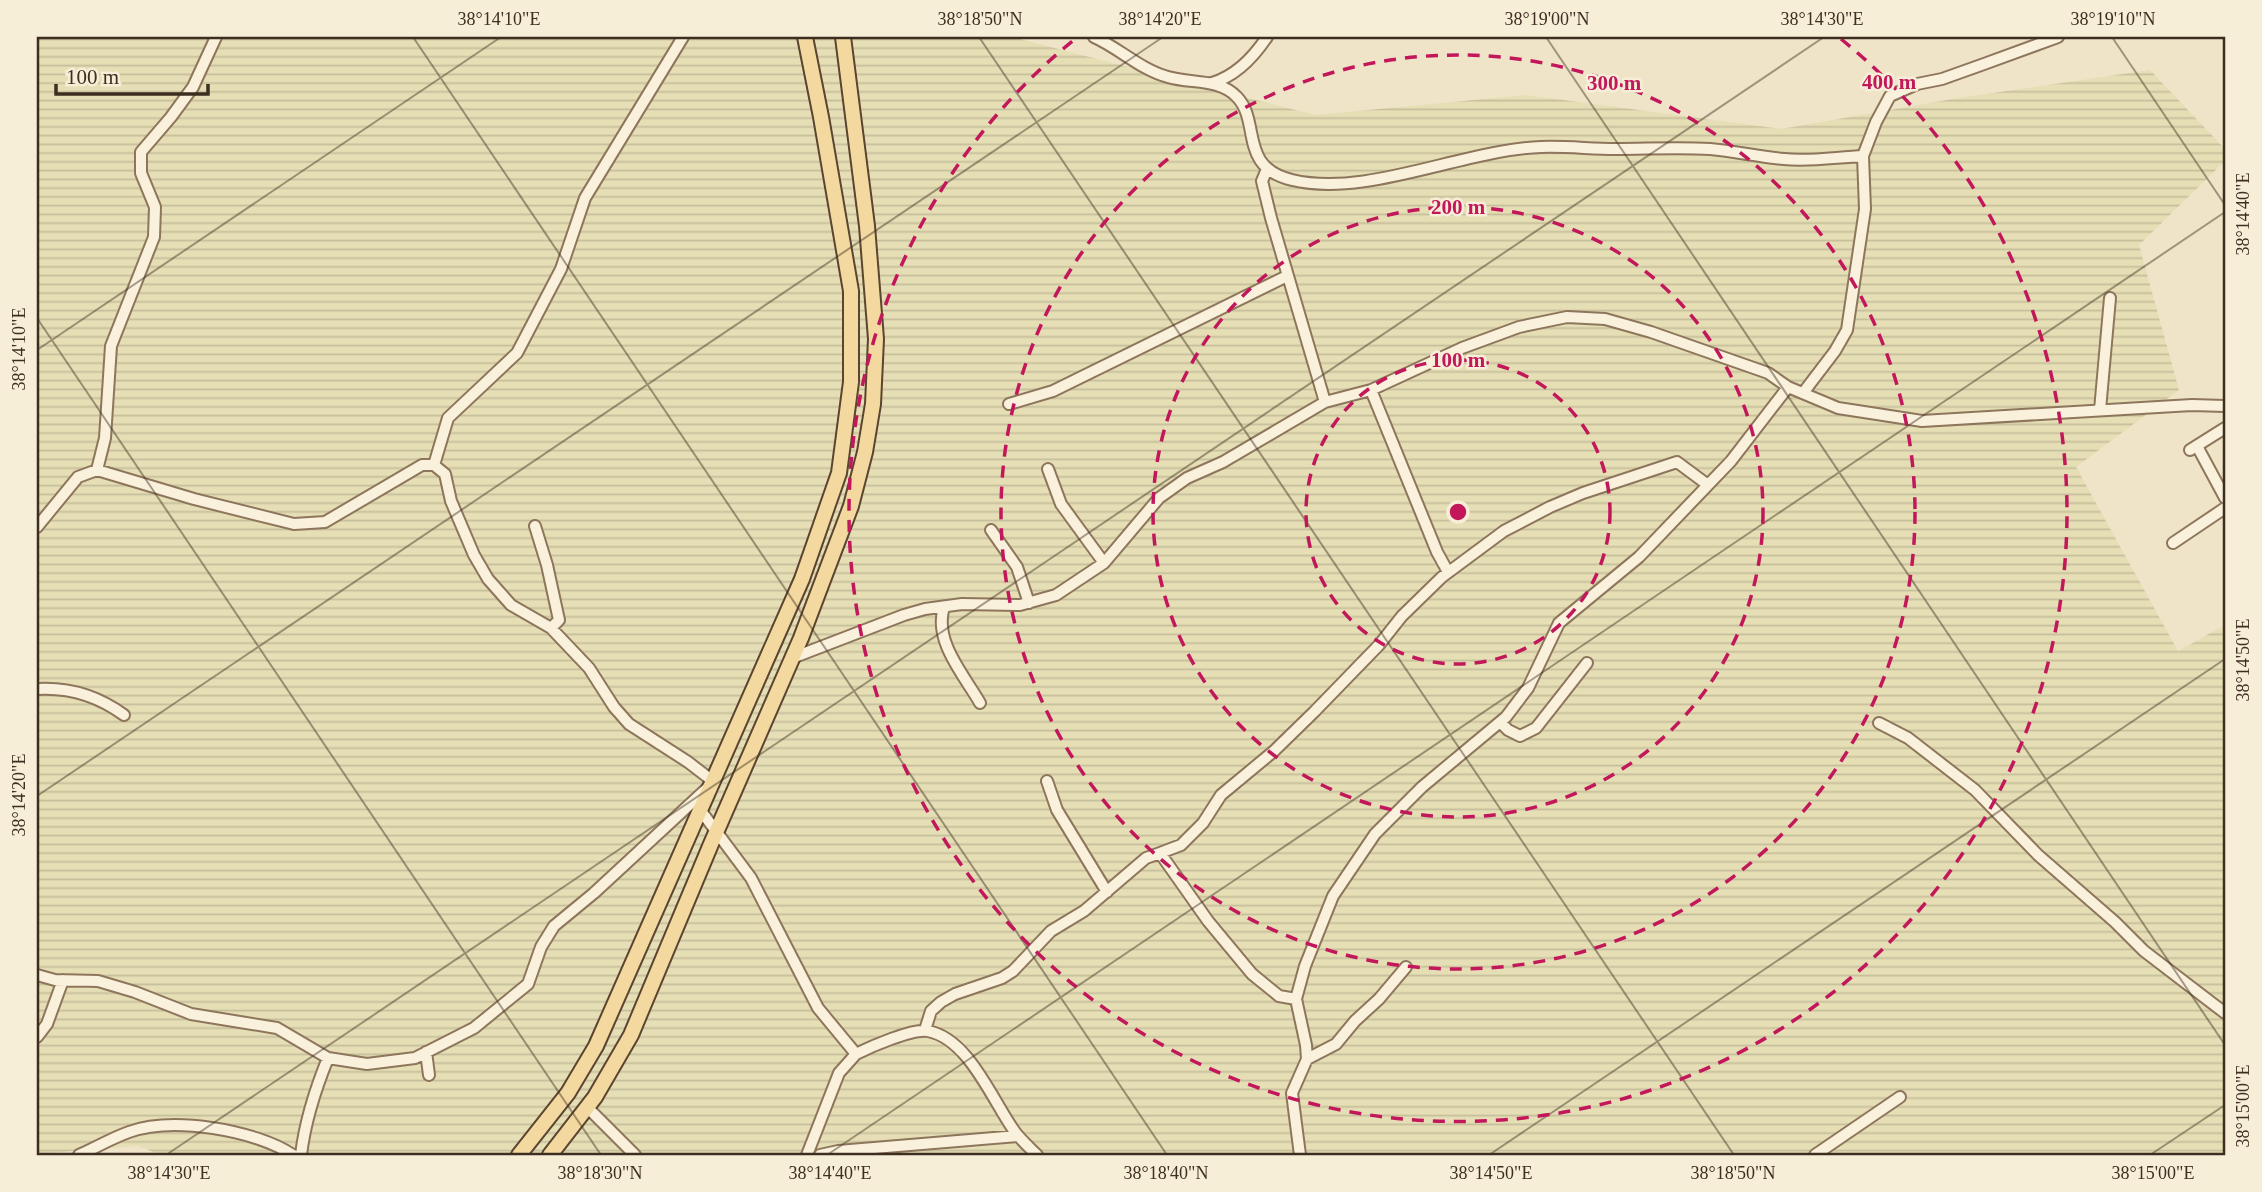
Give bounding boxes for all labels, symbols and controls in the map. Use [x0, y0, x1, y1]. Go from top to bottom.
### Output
text: 38°14'10"E [458, 9, 540, 29]
text: 38°18'50"N [938, 9, 1022, 29]
text: 38°14'20"E [1119, 9, 1201, 29]
text: 38°19'00"N [1505, 9, 1589, 29]
text: 38°14'30"E [1781, 9, 1863, 29]
text: 38°19'10"N [2071, 9, 2155, 29]
scale bar [56, 52, 208, 96]
text: 100 m [66, 65, 119, 89]
text: 400 m [1862, 70, 1917, 94]
text: 300 m [1587, 71, 1642, 95]
text: 38°14'40"E [2233, 173, 2253, 255]
text: 200 m [1431, 195, 1486, 219]
text: 38°14'10"E [9, 308, 29, 390]
text: 100 m [1431, 348, 1486, 372]
centre of rings [1446, 500, 1470, 524]
text: 38°14'50"E [2233, 619, 2253, 701]
text: 38°14'20"E [9, 754, 29, 836]
text: 38°15'00"E [2233, 1065, 2253, 1147]
text: 38°14'30"E [128, 1163, 210, 1183]
text: 38°18'30"N [558, 1163, 642, 1183]
text: 38°14'40"E [789, 1163, 871, 1183]
text: 38°18'40"N [1124, 1163, 1208, 1183]
text: 38°14'50"E [1450, 1163, 1532, 1183]
text: 38°18'50"N [1691, 1163, 1775, 1183]
text: 38°15'00"E [2112, 1163, 2194, 1183]

